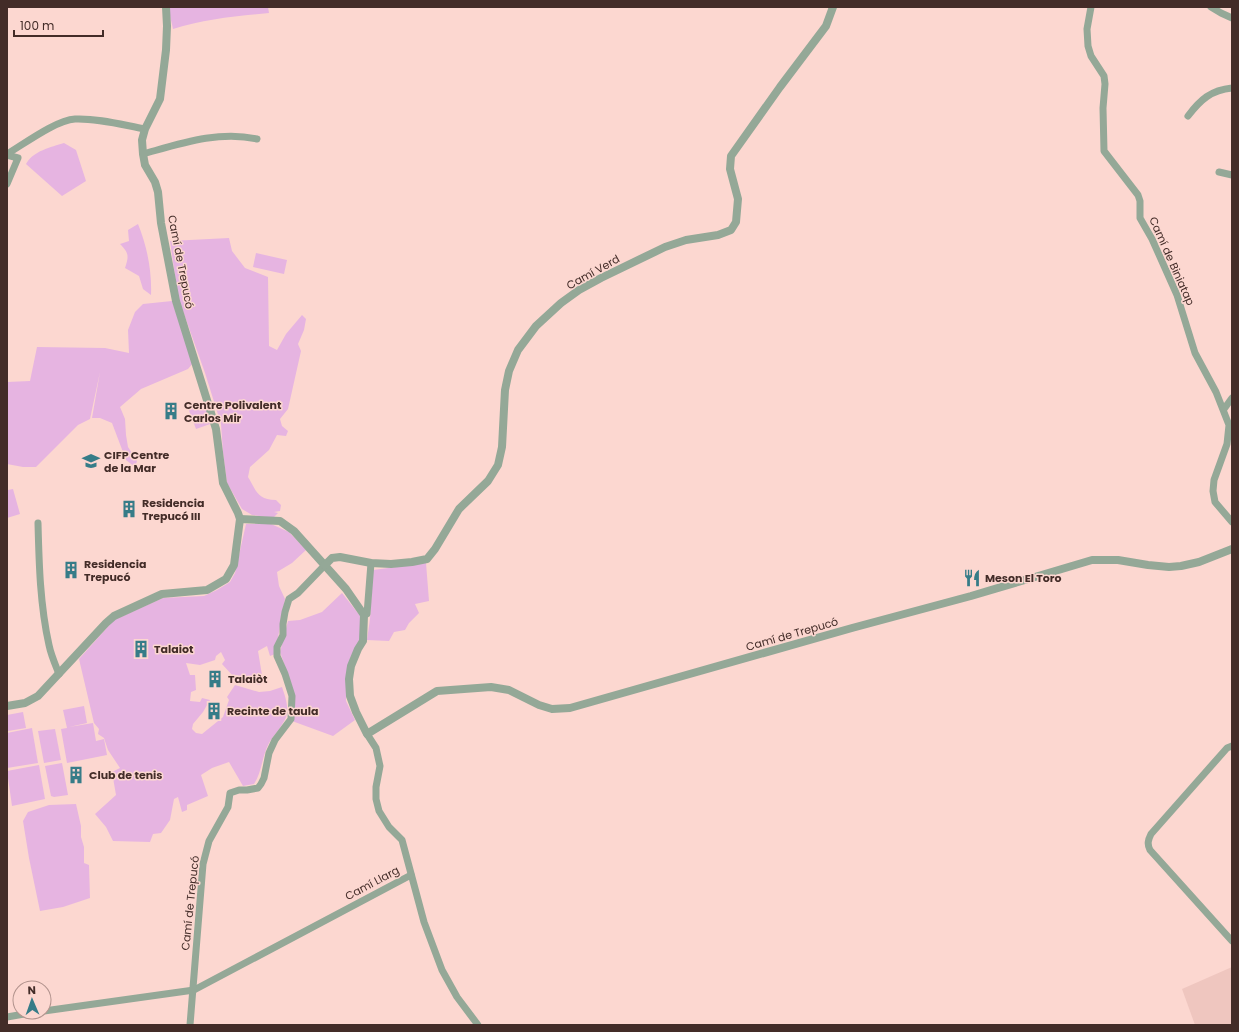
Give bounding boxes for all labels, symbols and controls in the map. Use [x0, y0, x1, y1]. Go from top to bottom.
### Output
scale bar [14, 12, 103, 38]
text: 100 m [20, 17, 54, 34]
street label: Camí de Trepucó [164, 214, 198, 310]
street label: Camí de Biniatap [1145, 214, 1199, 308]
street label: Camí Verd [563, 251, 623, 293]
place label: Centre Polivalent Carlos Mir [184, 397, 282, 426]
building icon: Centre Polivalent Carlos Mir [161, 401, 181, 421]
place label: CIFP Centre de la Mar [104, 447, 170, 476]
school or university icon: CIFP Centre de la Mar [81, 451, 101, 471]
place label: Residencia Trepucó III [142, 495, 204, 524]
building icon: Residencia Trepucó III [119, 499, 139, 519]
place label: Residencia Trepucó [84, 556, 146, 585]
building icon: Residencia Trepucó [61, 560, 81, 580]
restaurant icon: Meson El Toro [962, 568, 982, 588]
place label: Meson El Toro [985, 570, 1062, 586]
street label: Camí de Trepucó [744, 613, 840, 655]
building icon: Talaiot [131, 639, 151, 659]
place label: Talaiot [154, 641, 194, 657]
building icon: Talaiòt [205, 669, 225, 689]
place label: Talaiòt [228, 671, 268, 687]
building icon: Recinte de taula [204, 701, 224, 721]
place label: Recinte de taula [227, 703, 318, 719]
building icon: Club de tenis [66, 765, 86, 785]
place label: Club de tenis [89, 767, 162, 783]
street label: Camí de Trepucó [177, 855, 203, 951]
street label: Camí Llarg [342, 862, 402, 904]
north arrow [12, 980, 52, 1020]
text: N [27, 982, 36, 998]

